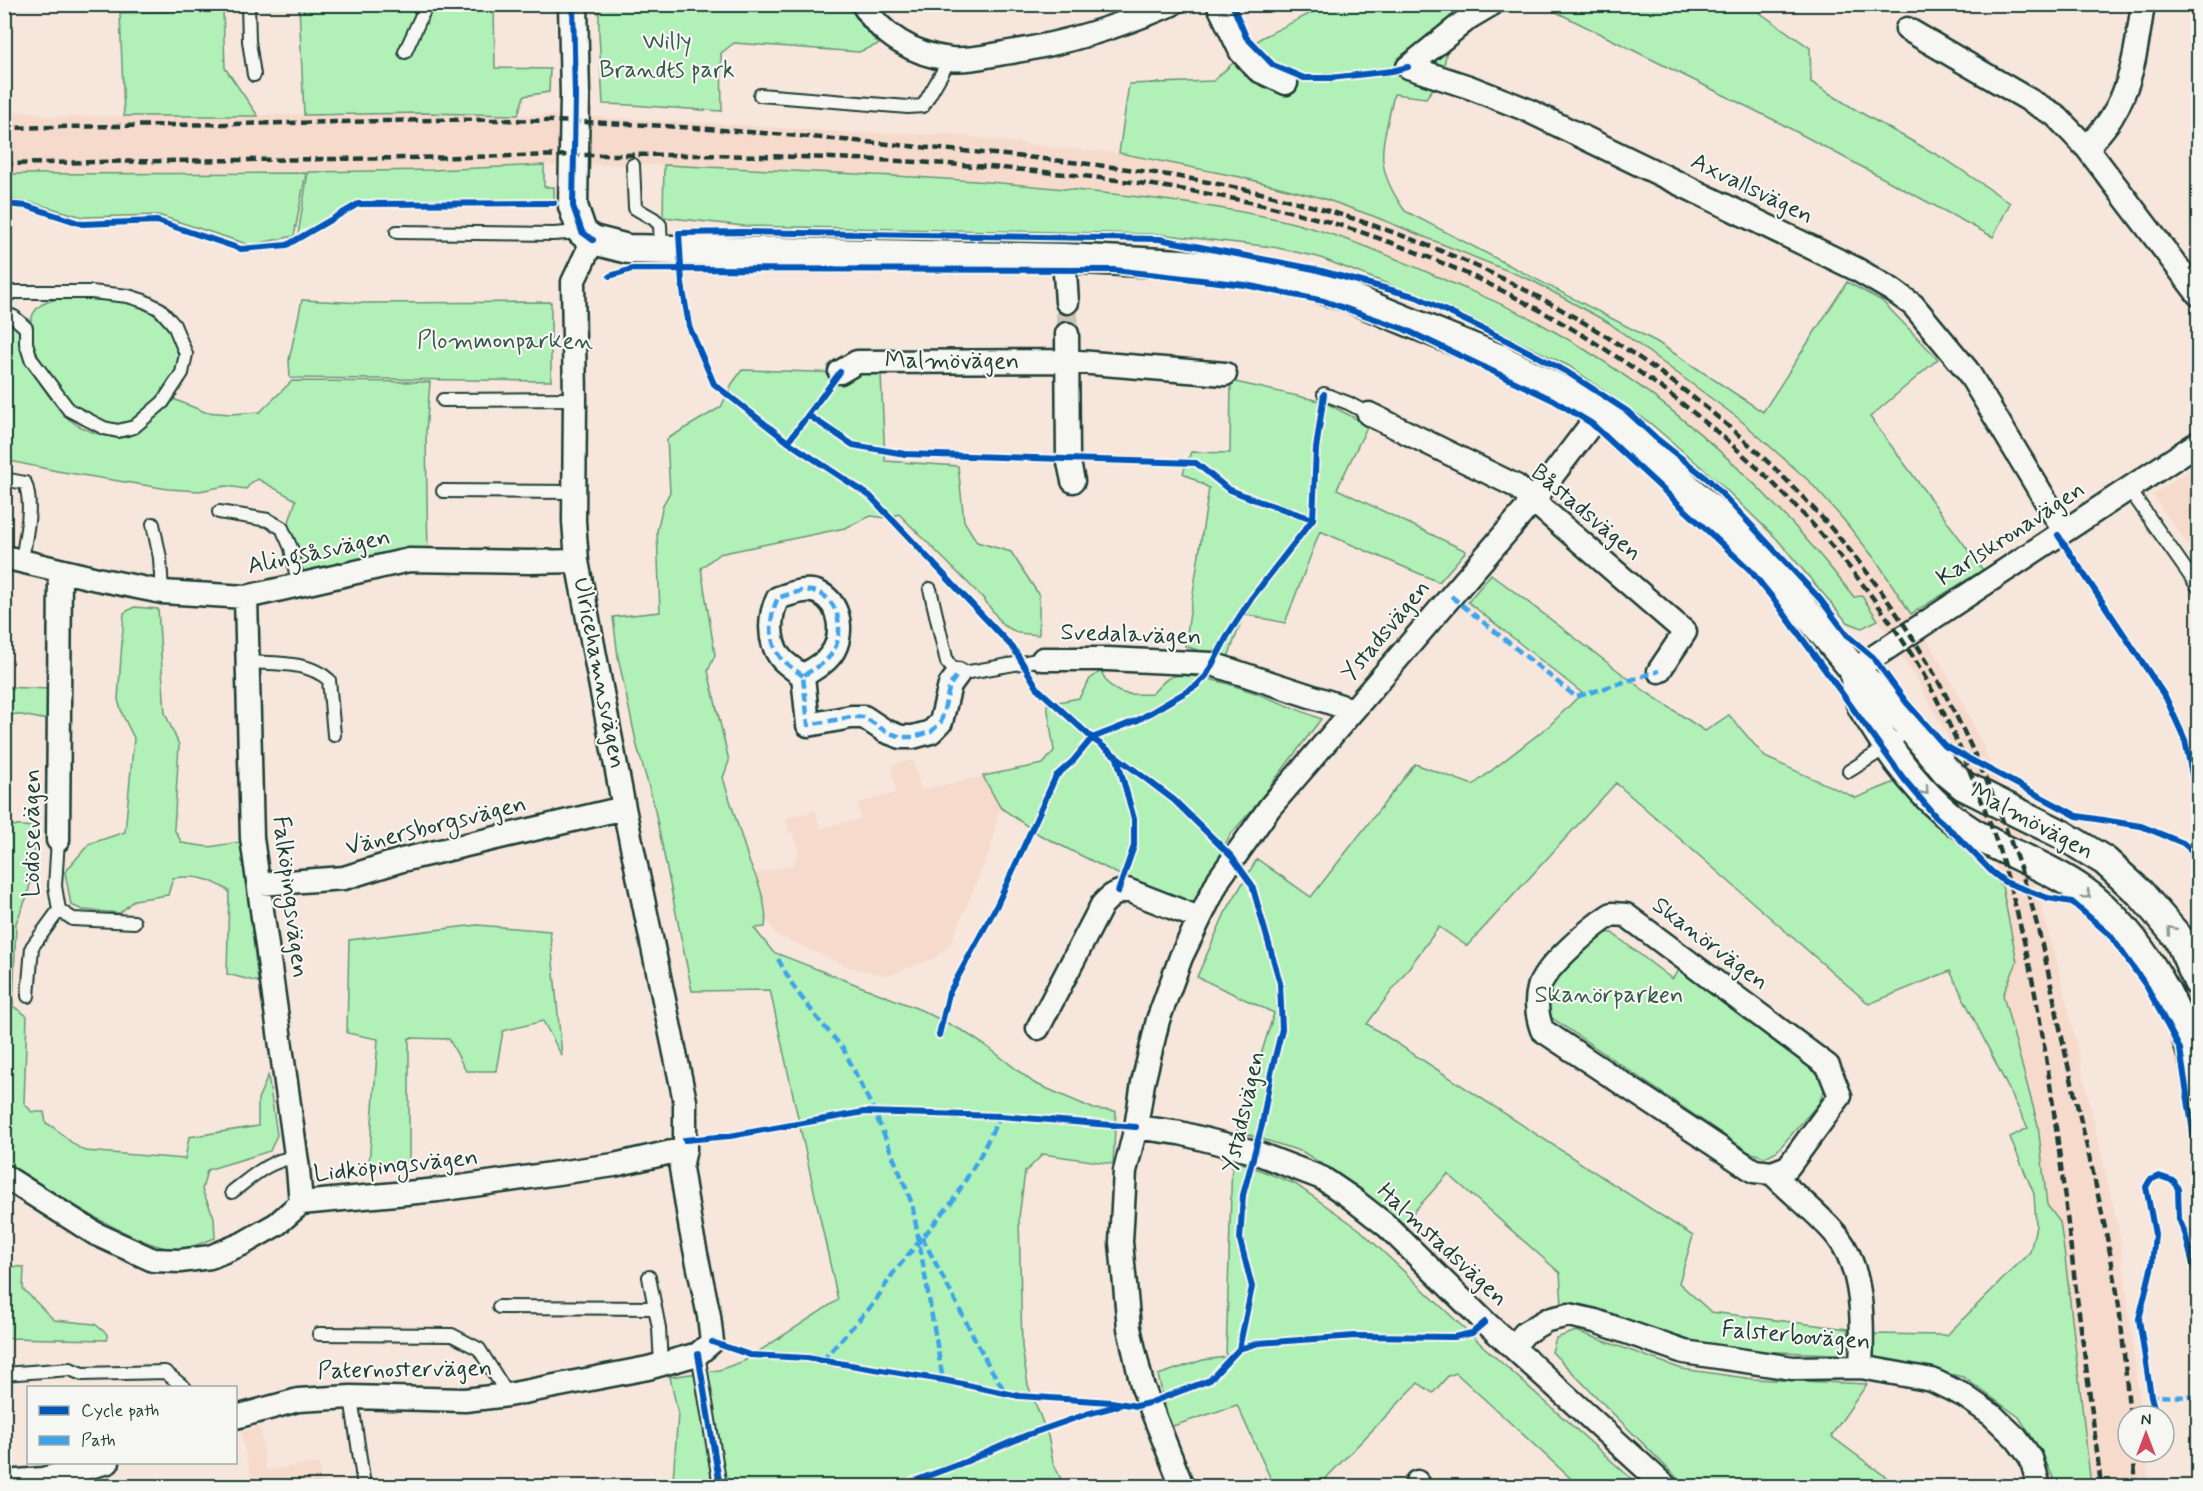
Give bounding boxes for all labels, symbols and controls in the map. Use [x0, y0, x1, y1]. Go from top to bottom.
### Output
park label: Willy Brandts park [599, 27, 735, 86]
street label: Axvallsvägen [1686, 146, 1818, 232]
park label: Plommonparken [417, 326, 593, 357]
street label: Malmövägen [885, 346, 1019, 377]
street label: Båstadsvägen [1524, 457, 1648, 569]
street label: Karlskronavägen [1931, 474, 2091, 594]
street label: Alingsåsvägen [245, 522, 394, 585]
street label: Ystadsvägen [1334, 574, 1438, 688]
street label: Ulricehamnsvägen [565, 575, 633, 771]
street label: Svedalavägen [1060, 617, 1202, 653]
street label: Lödösevägen [17, 769, 48, 897]
street label: Malmövägen [1965, 777, 2099, 867]
one-way arrow [1918, 784, 1929, 794]
street label: Vänersborgsvägen [343, 789, 530, 865]
street label: Falköpingsvägen [263, 814, 315, 980]
one-way arrow [2081, 888, 2092, 899]
street label: Skanörvägen [1646, 890, 1774, 998]
one-way arrow [2167, 926, 2178, 937]
park label: Skanörparken [1535, 980, 1683, 1011]
street label: Ystadsvägen [1215, 1048, 1273, 1176]
street label: Lidköpingsvägen [312, 1142, 480, 1192]
street label: Halmstadsvägen [1370, 1176, 1514, 1314]
street label: Falsterbovägen [1720, 1314, 1872, 1358]
street label: Paternostervägen [317, 1353, 493, 1387]
legend [27, 1386, 237, 1464]
text: Cycle path [81, 1399, 159, 1423]
north arrow [2116, 1404, 2176, 1464]
text: N [2141, 1410, 2151, 1431]
text: Path [81, 1429, 116, 1453]

